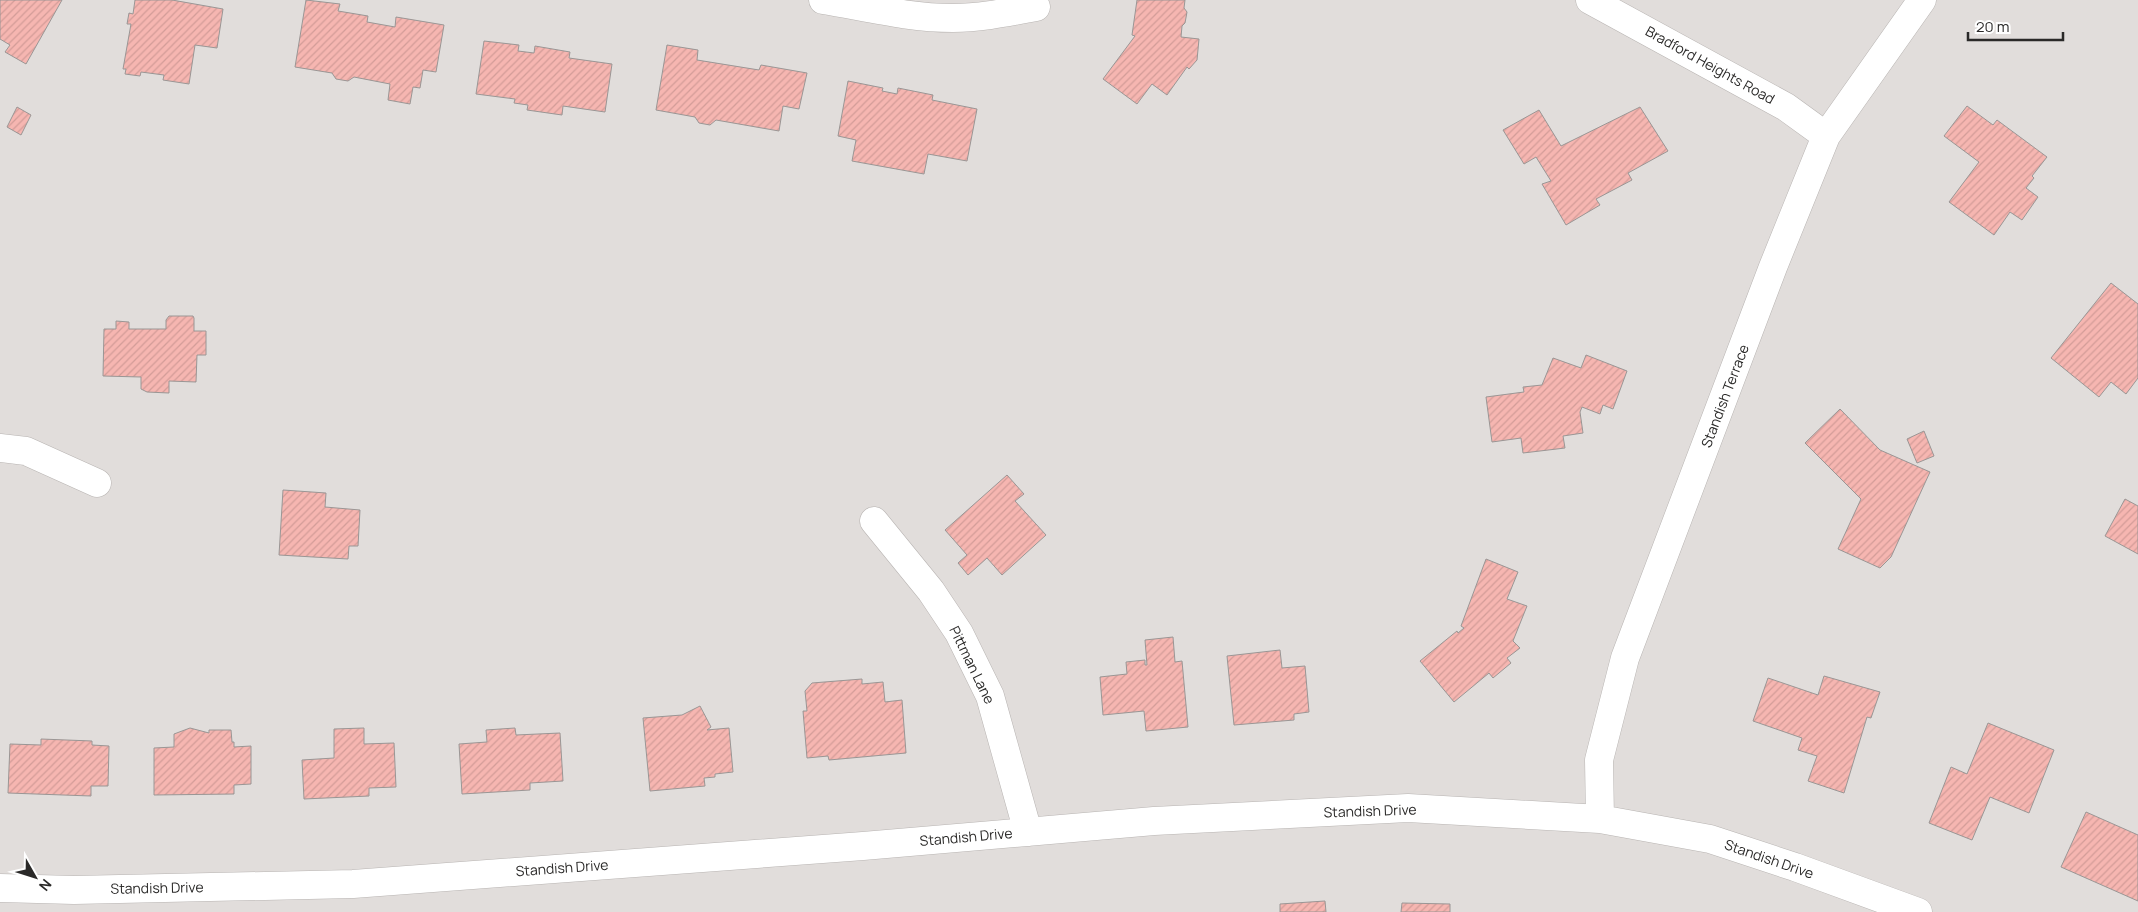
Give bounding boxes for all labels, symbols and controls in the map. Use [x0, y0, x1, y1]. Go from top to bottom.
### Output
scale bar [1968, 10, 2063, 42]
text: 20 m [1976, 16, 2009, 37]
street label: Bradford Heights Road [1642, 21, 1778, 108]
street label: Standish Terrace [1696, 342, 1753, 450]
street label: Pittman Lane [945, 623, 999, 707]
street label: Standish Drive [1323, 799, 1417, 822]
street label: Standish Drive [919, 823, 1013, 850]
street label: Standish Drive [1722, 834, 1816, 883]
north arrow [10, 852, 60, 902]
street label: Standish Drive [515, 855, 609, 880]
text: N [35, 876, 56, 895]
street label: Standish Drive [110, 877, 204, 898]

